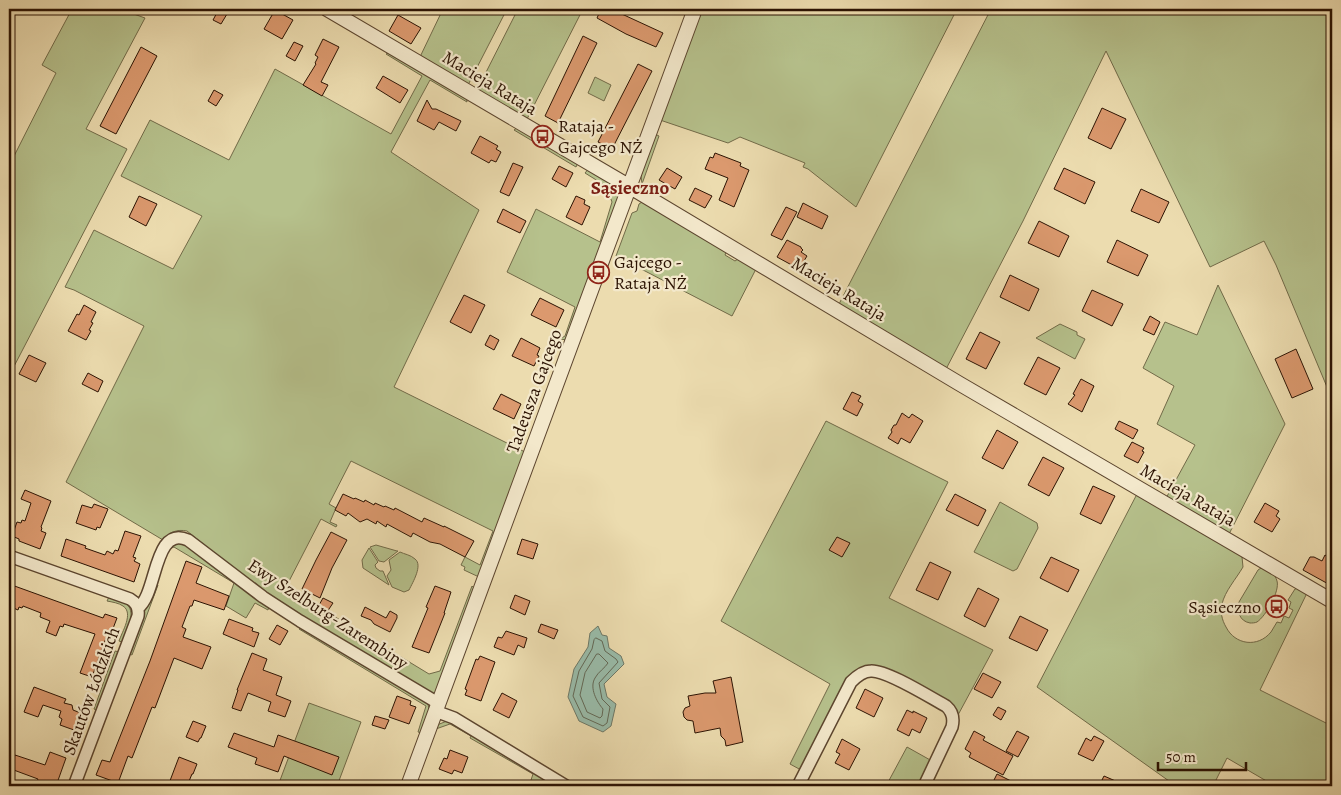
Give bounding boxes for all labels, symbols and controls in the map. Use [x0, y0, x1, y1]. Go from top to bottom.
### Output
street label: Macieja Rataja [438, 45, 543, 121]
place label: Rataja - Gajcego NŻ [558, 114, 643, 159]
bus stop icon: Rataja - Gajcego NŻ [530, 124, 554, 148]
district label: Sąsieczno [591, 175, 669, 201]
place label: Gajcego - Rataja NŻ [614, 250, 687, 295]
street label: Macieja Rataja [787, 251, 892, 327]
bus stop icon: Gajcego - Rataja NŻ [586, 260, 610, 284]
street label: Tadeusza Gajcego [500, 326, 568, 456]
street label: Macieja Rataja [1136, 458, 1241, 532]
street label: Ewy Szelburg-Zarembiny [243, 553, 414, 675]
place label: Sąsieczno [1188, 595, 1261, 619]
bus stop icon: Sąsieczno [1265, 595, 1289, 619]
street label: Skautów Łódzkich [57, 623, 125, 759]
scale bar [1158, 740, 1246, 772]
text: 50 m [1166, 747, 1196, 767]

